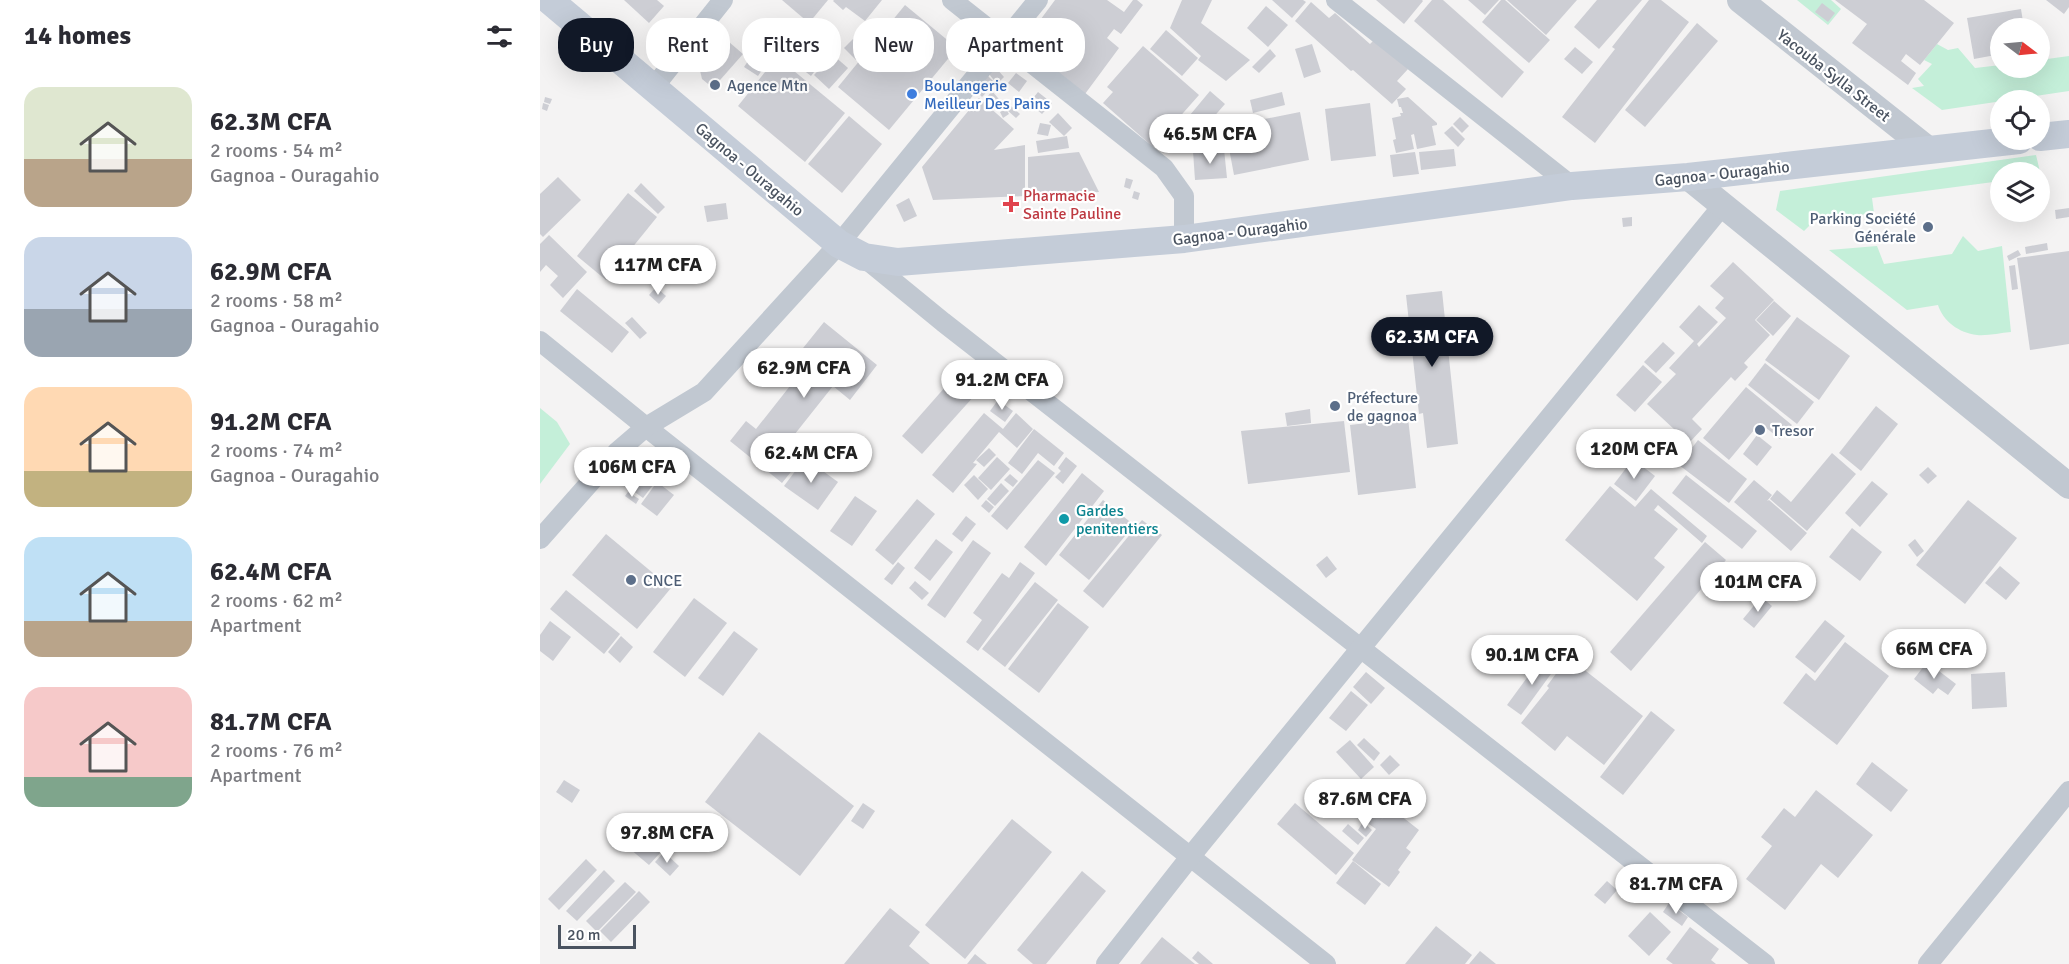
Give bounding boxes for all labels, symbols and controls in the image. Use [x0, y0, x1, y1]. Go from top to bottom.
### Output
chip: Buy [558, 18, 634, 72]
chip: Rent [646, 18, 730, 72]
chip: Filters [742, 18, 841, 72]
chip: New [853, 18, 934, 72]
chip: Apartment [946, 18, 1085, 72]
north arrow [1990, 18, 2050, 78]
map controls [1990, 18, 2050, 222]
text: 14 homes [24, 20, 131, 52]
icon: filters [483, 20, 516, 53]
street label: Yacouba Sylla Street [1773, 25, 1894, 127]
place label: Agence Mtn [727, 76, 808, 96]
place label: Boulangerie Meilleur Des Pains [924, 76, 1050, 114]
marker: Agence Mtn [708, 78, 722, 92]
marker: Boulangerie Meilleur Des Pains [905, 87, 919, 101]
button: locate [1990, 90, 2050, 150]
text: 62.3M CFA [210, 106, 332, 138]
icon: home [72, 111, 144, 183]
pin: 46.5M CFA [1141, 114, 1279, 165]
street label: Gagnoa - Ouragahio [691, 119, 808, 221]
text: 46.5M CFA [1163, 121, 1257, 146]
text: 2 rooms · 54 m² [210, 138, 343, 163]
street label: Gagnoa - Ouragahio [1654, 157, 1791, 191]
button: layers [1990, 162, 2050, 222]
text: Gagnoa - Ouragahio [210, 163, 380, 188]
place label: Pharmacie Sainte Pauline [1023, 186, 1121, 224]
marker: Pharmacie Sainte Pauline [1004, 197, 1018, 211]
place label: Parking Société Générale [1810, 209, 1916, 247]
street label: Gagnoa - Ouragahio [1172, 214, 1309, 250]
marker: Parking Société Générale [1921, 220, 1935, 234]
pin: 117M CFA [596, 245, 720, 296]
text: 117M CFA [614, 252, 702, 277]
text: 62.9M CFA [210, 256, 332, 288]
icon: home [72, 261, 144, 333]
text: 2 rooms · 58 m² [210, 288, 343, 313]
text: Gagnoa - Ouragahio [210, 313, 380, 338]
pin: 62.3M CFA [1363, 317, 1501, 368]
text: 62.3M CFA [1385, 324, 1479, 349]
pin: 62.9M CFA [735, 348, 873, 399]
text: 62.9M CFA [757, 355, 851, 380]
pin: 91.2M CFA [933, 360, 1071, 411]
text: 91.2M CFA [955, 367, 1049, 392]
place label: Préfecture de gagnoa [1347, 388, 1418, 426]
marker: Préfecture de gagnoa [1328, 399, 1342, 413]
text: 91.2M CFA [210, 406, 332, 438]
icon: home [72, 411, 144, 483]
place label: Tresor [1772, 421, 1814, 441]
marker: Tresor [1753, 423, 1767, 437]
pin: 120M CFA [1572, 429, 1696, 480]
pin: 62.4M CFA [742, 433, 880, 484]
text: 120M CFA [1590, 436, 1678, 461]
text: 2 rooms · 74 m² [210, 438, 343, 463]
text: 62.4M CFA [764, 440, 858, 465]
pin: 106M CFA [570, 447, 694, 498]
text: 106M CFA [588, 454, 676, 479]
text: Gagnoa - Ouragahio [210, 463, 380, 488]
place label: Gardes penitentiers [1076, 501, 1159, 539]
marker: Gardes penitentiers [1057, 512, 1071, 526]
text: 62.4M CFA [210, 556, 332, 588]
icon: home [72, 561, 144, 633]
pin: 101M CFA [1696, 562, 1820, 613]
text: 101M CFA [1714, 569, 1802, 594]
place label: CNCE [643, 571, 682, 591]
marker: CNCE [624, 573, 638, 587]
text: 2 rooms · 62 m² [210, 588, 343, 613]
text: Apartment [210, 613, 302, 638]
pin: 66M CFA [1879, 629, 1989, 680]
pin: 90.1M CFA [1463, 635, 1601, 686]
text: 66M CFA [1895, 636, 1973, 661]
text: 90.1M CFA [1485, 642, 1579, 667]
text: 81.7M CFA [210, 706, 332, 738]
icon: home [72, 711, 144, 783]
text: 2 rooms · 76 m² [210, 738, 343, 763]
text: Apartment [210, 763, 302, 788]
pin: 87.6M CFA [1296, 779, 1434, 830]
text: 87.6M CFA [1318, 786, 1412, 811]
pin: 97.8M CFA [598, 813, 736, 864]
text: 97.8M CFA [620, 820, 714, 845]
pin: 81.7M CFA [1607, 864, 1745, 915]
text: 81.7M CFA [1629, 871, 1723, 896]
scale bar [558, 922, 636, 950]
text: 20 m [567, 925, 601, 945]

